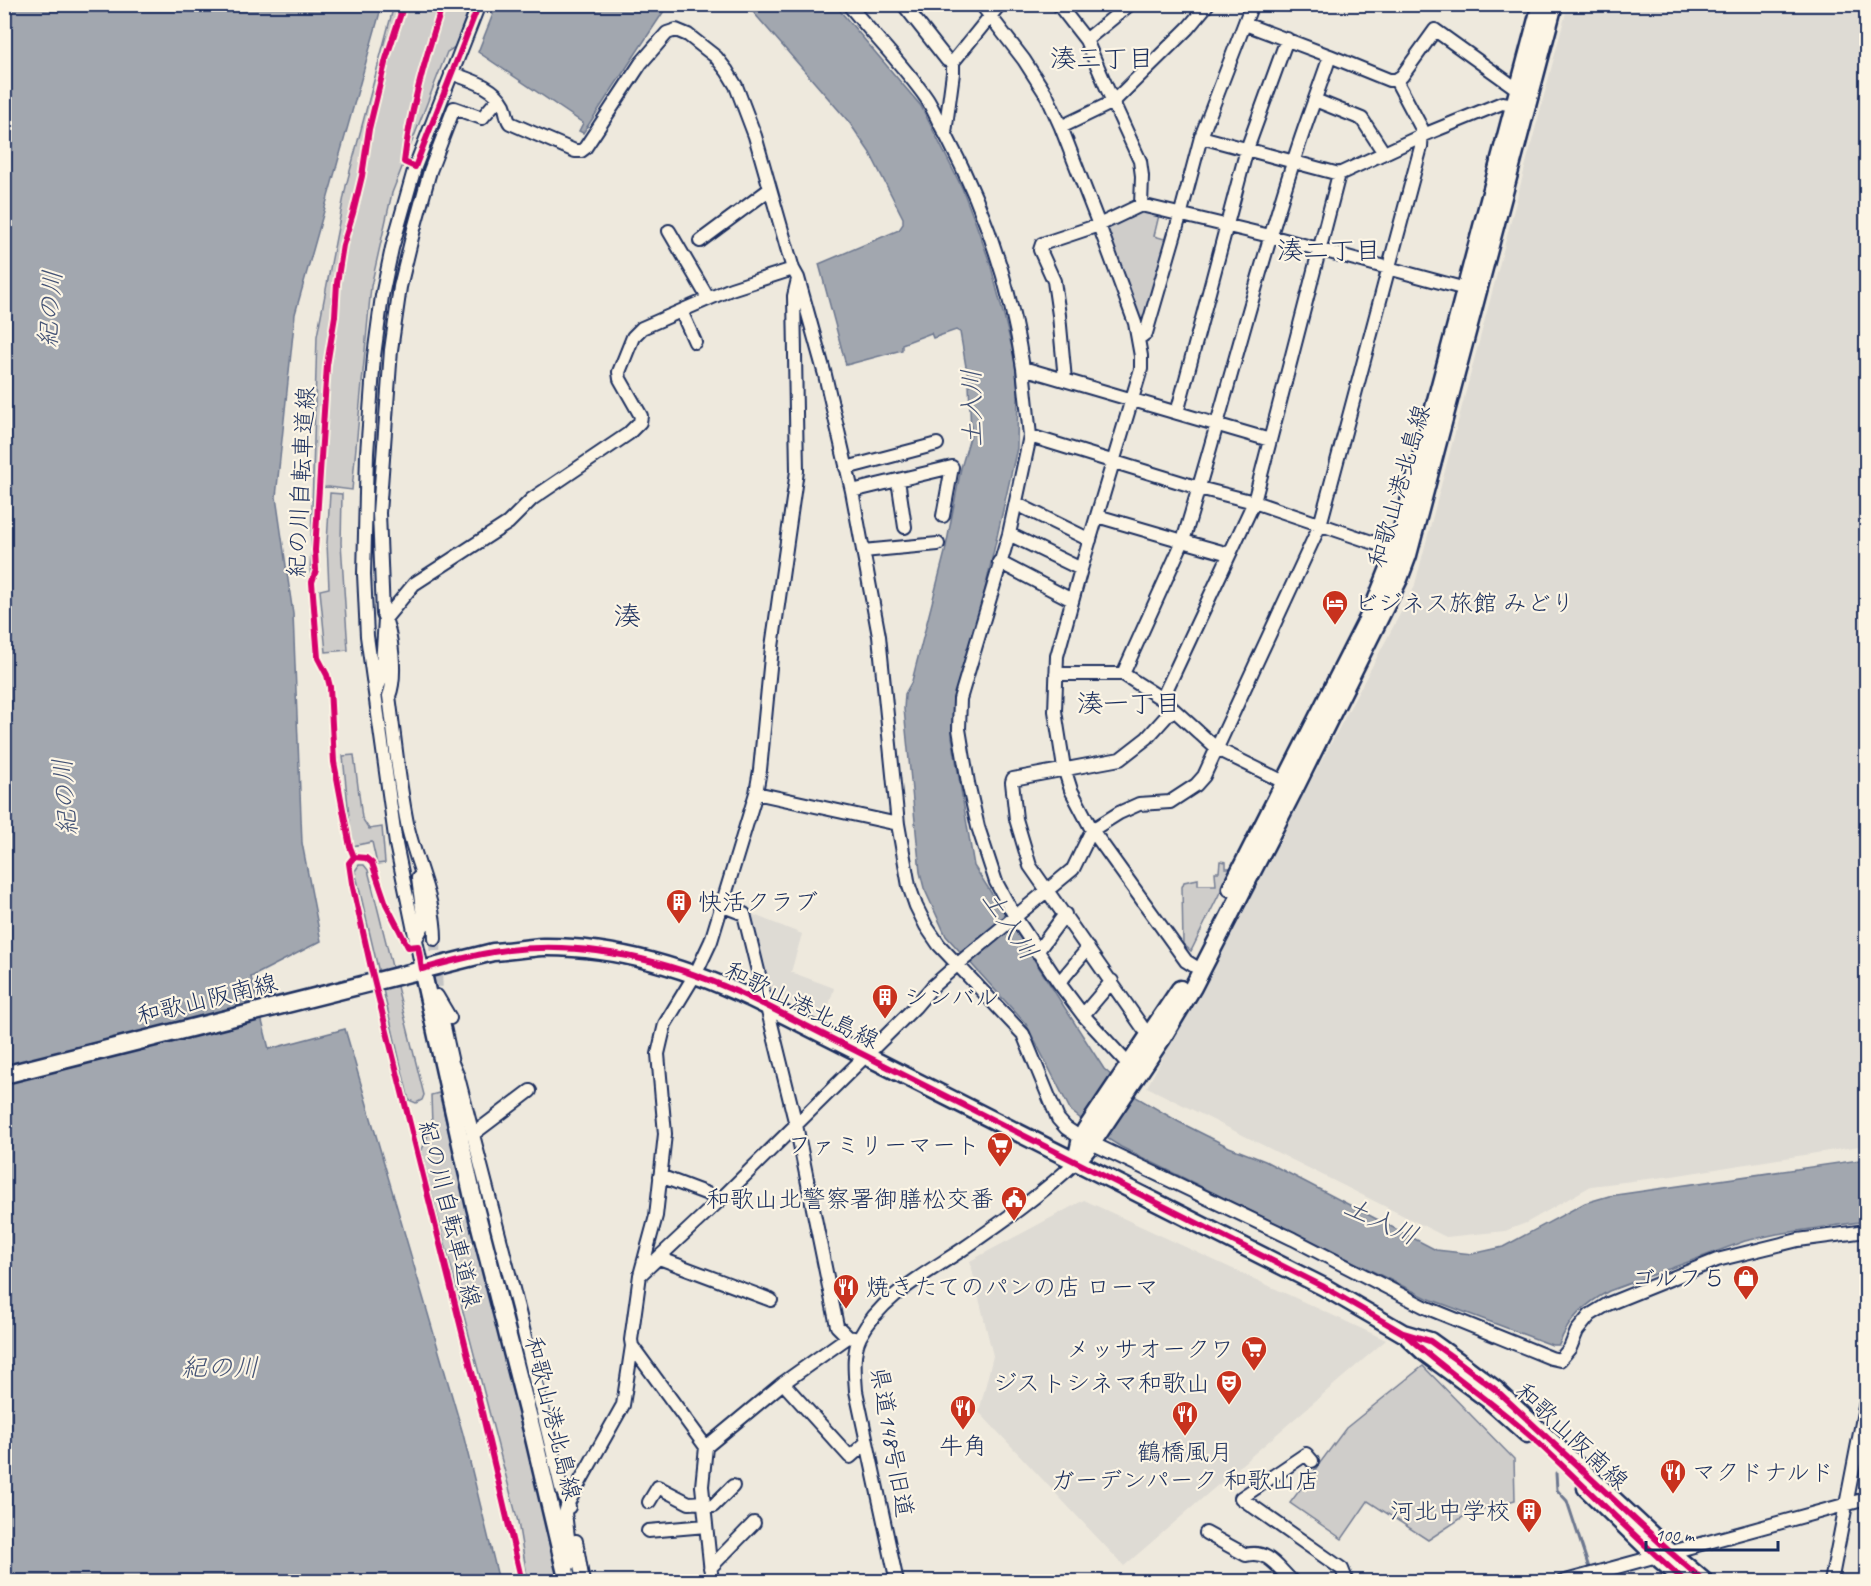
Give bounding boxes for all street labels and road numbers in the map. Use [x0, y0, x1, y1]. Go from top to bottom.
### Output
street label: 紀の川自転車道線 [281, 385, 321, 579]
street label: 和歌山港北島線 [1361, 401, 1437, 571]
street label: 和歌山港北島線 [720, 955, 884, 1055]
street label: 和歌山阪南線 [134, 967, 280, 1031]
street label: 紀の川自転車道線 [412, 1117, 488, 1311]
street label: 和歌山港北島線 [518, 1333, 588, 1503]
street label: 県道148号旧道 [864, 1364, 920, 1520]
street label: 和歌山阪南線 [1509, 1376, 1635, 1496]

